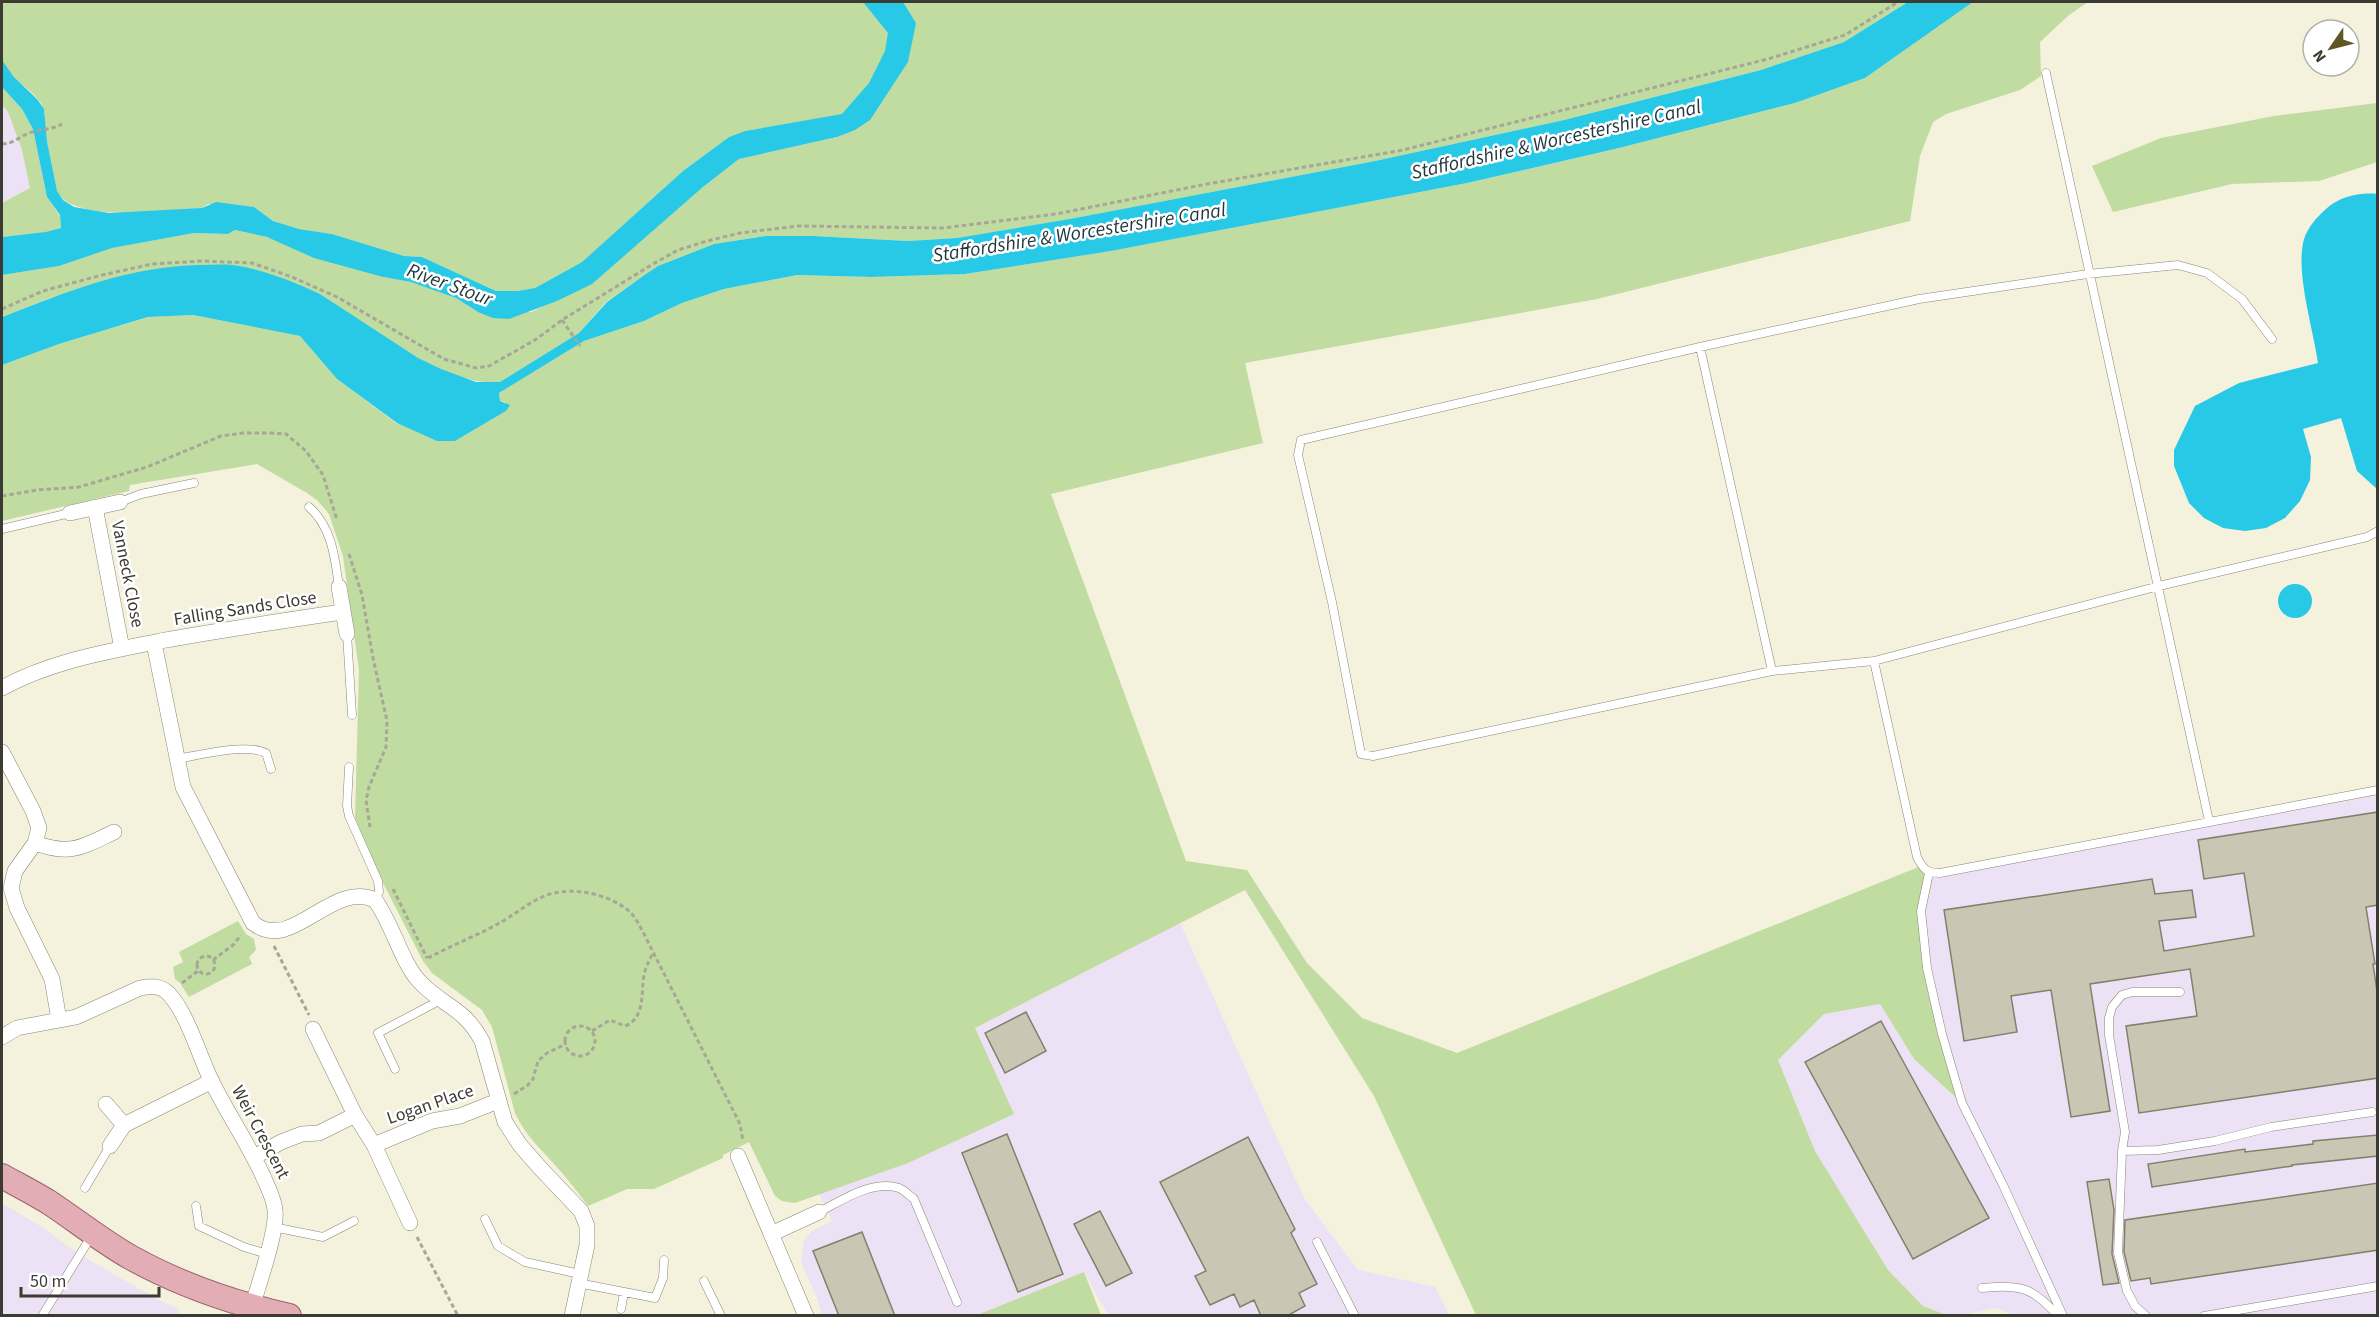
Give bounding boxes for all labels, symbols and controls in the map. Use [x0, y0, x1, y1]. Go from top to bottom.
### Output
north arrow [2301, 18, 2361, 78]
text: N [2307, 45, 2332, 67]
water label: Staffordshire & Worcestershire Canal [1409, 93, 1704, 187]
water label: Staffordshire & Worcestershire Canal [931, 196, 1228, 270]
water label: River Stour [403, 257, 497, 314]
street label: Vanneck Close [105, 519, 150, 630]
street label: Falling Sands Close [172, 585, 318, 632]
street label: Logan Place [383, 1078, 477, 1131]
street label: Weir Crescent [225, 1081, 296, 1184]
scale bar [21, 1260, 159, 1298]
text: 50 m [30, 1269, 66, 1294]

